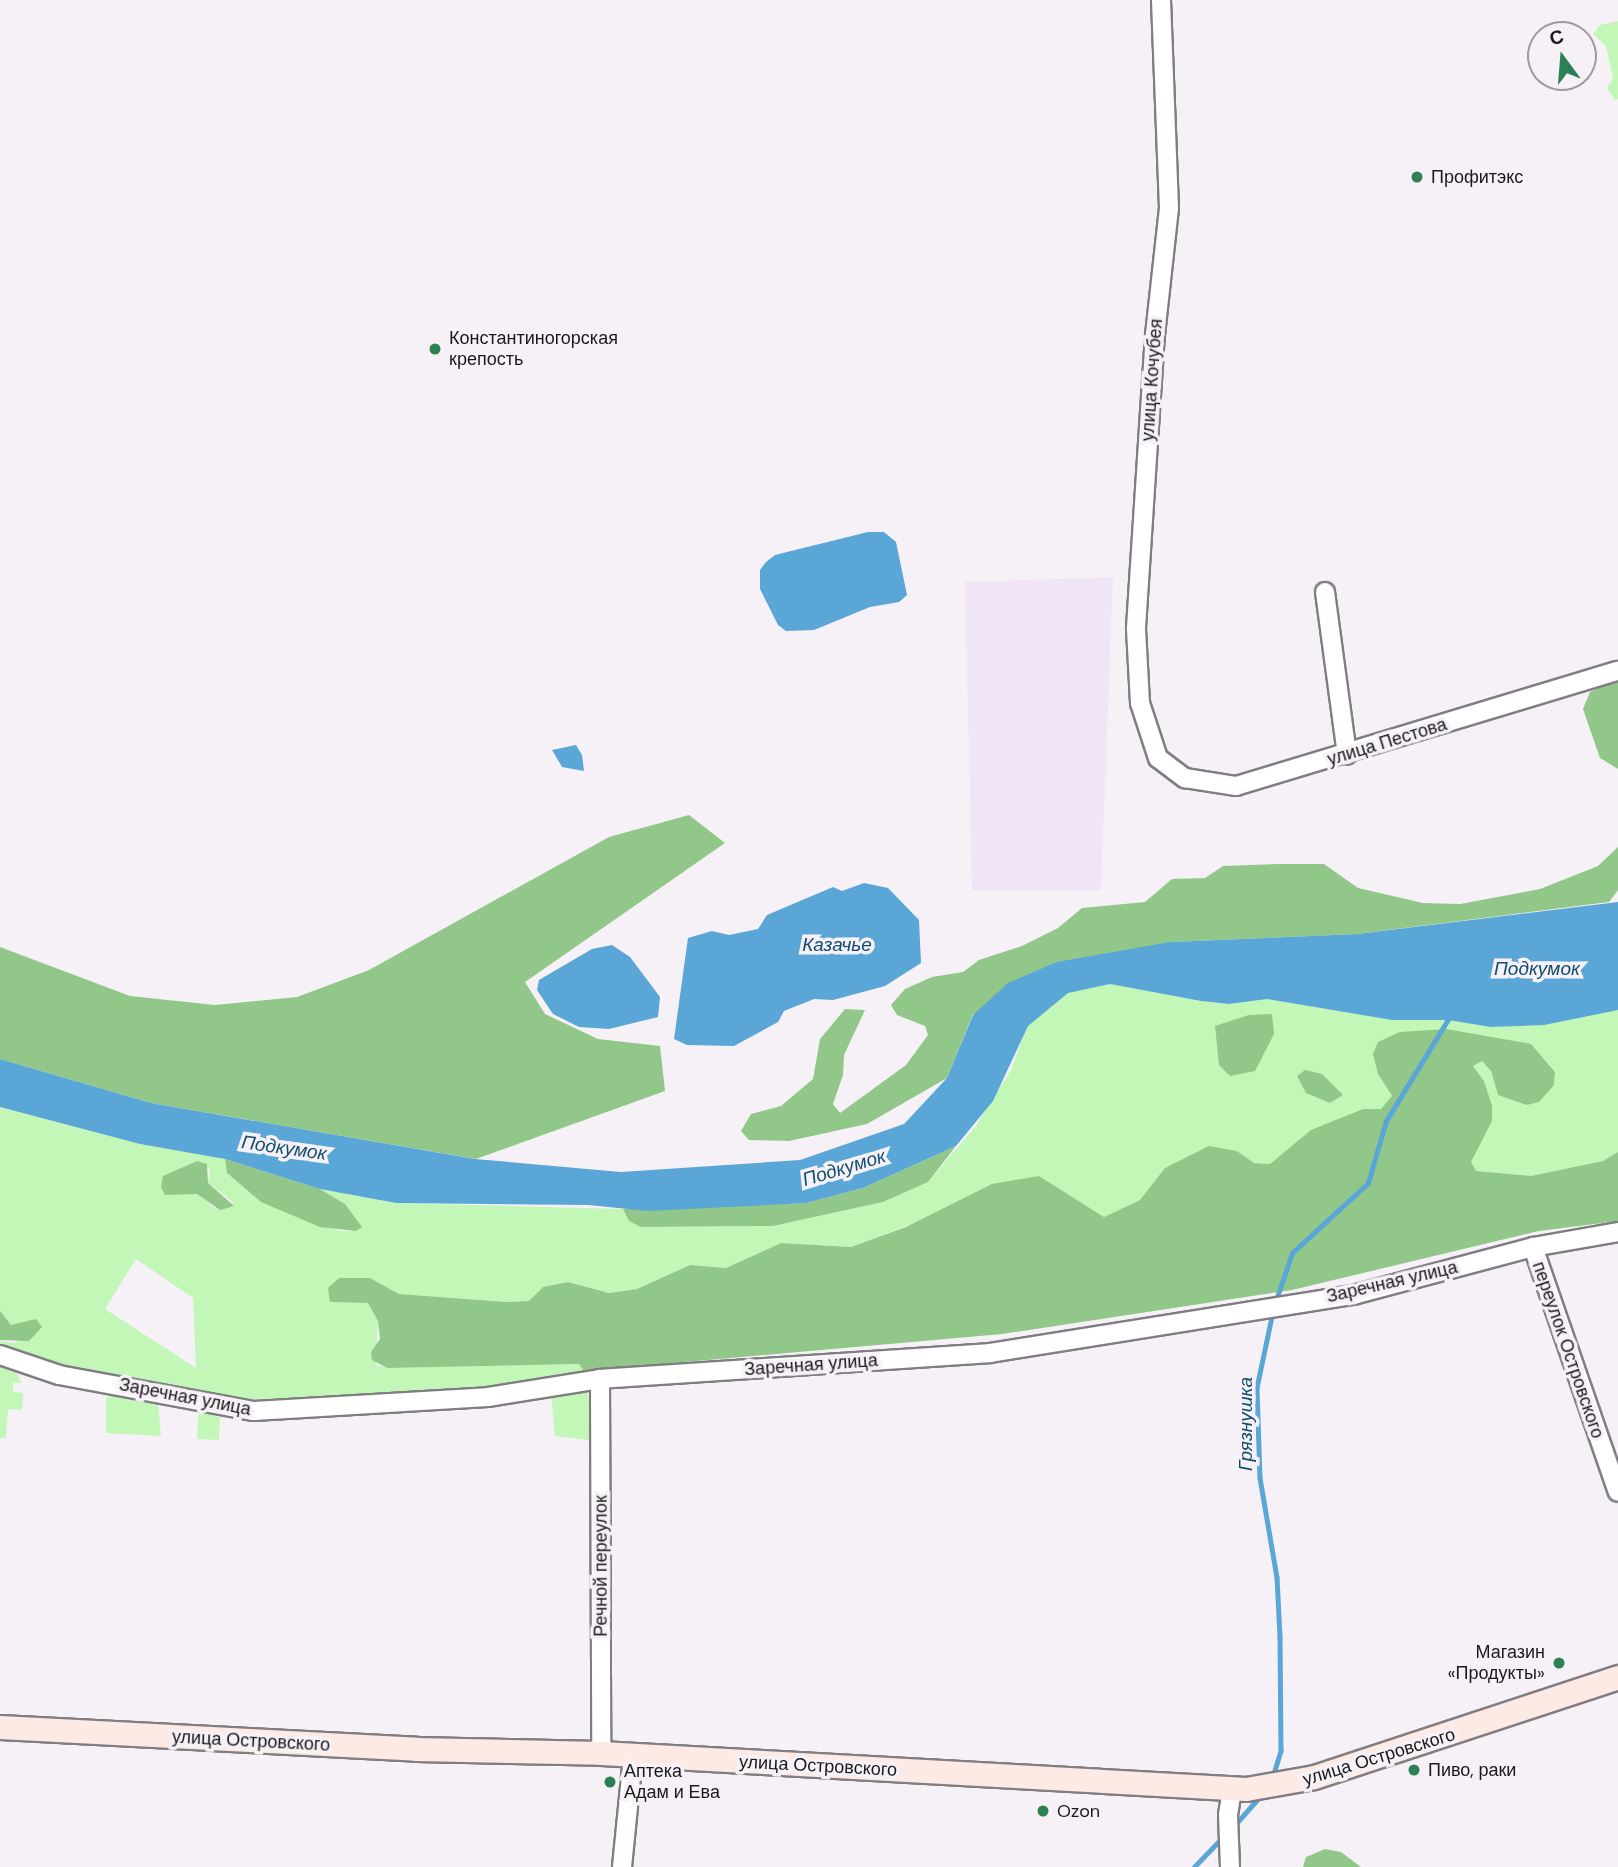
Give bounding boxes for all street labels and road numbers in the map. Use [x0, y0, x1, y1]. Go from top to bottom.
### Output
street label: улица Кочубея [1137, 318, 1167, 442]
street label: улица Пестова [1325, 714, 1449, 770]
street label: Заречная улица [1324, 1256, 1460, 1308]
street label: переулок Островского [1528, 1259, 1608, 1441]
street label: Заречная улица [744, 1350, 878, 1380]
street label: Заречная улица [117, 1374, 253, 1420]
street label: Речной переулок [590, 1495, 612, 1637]
street label: улица Островского [1300, 1724, 1458, 1790]
street label: улица Островского [171, 1726, 331, 1756]
street label: улица Островского [738, 1751, 898, 1781]

